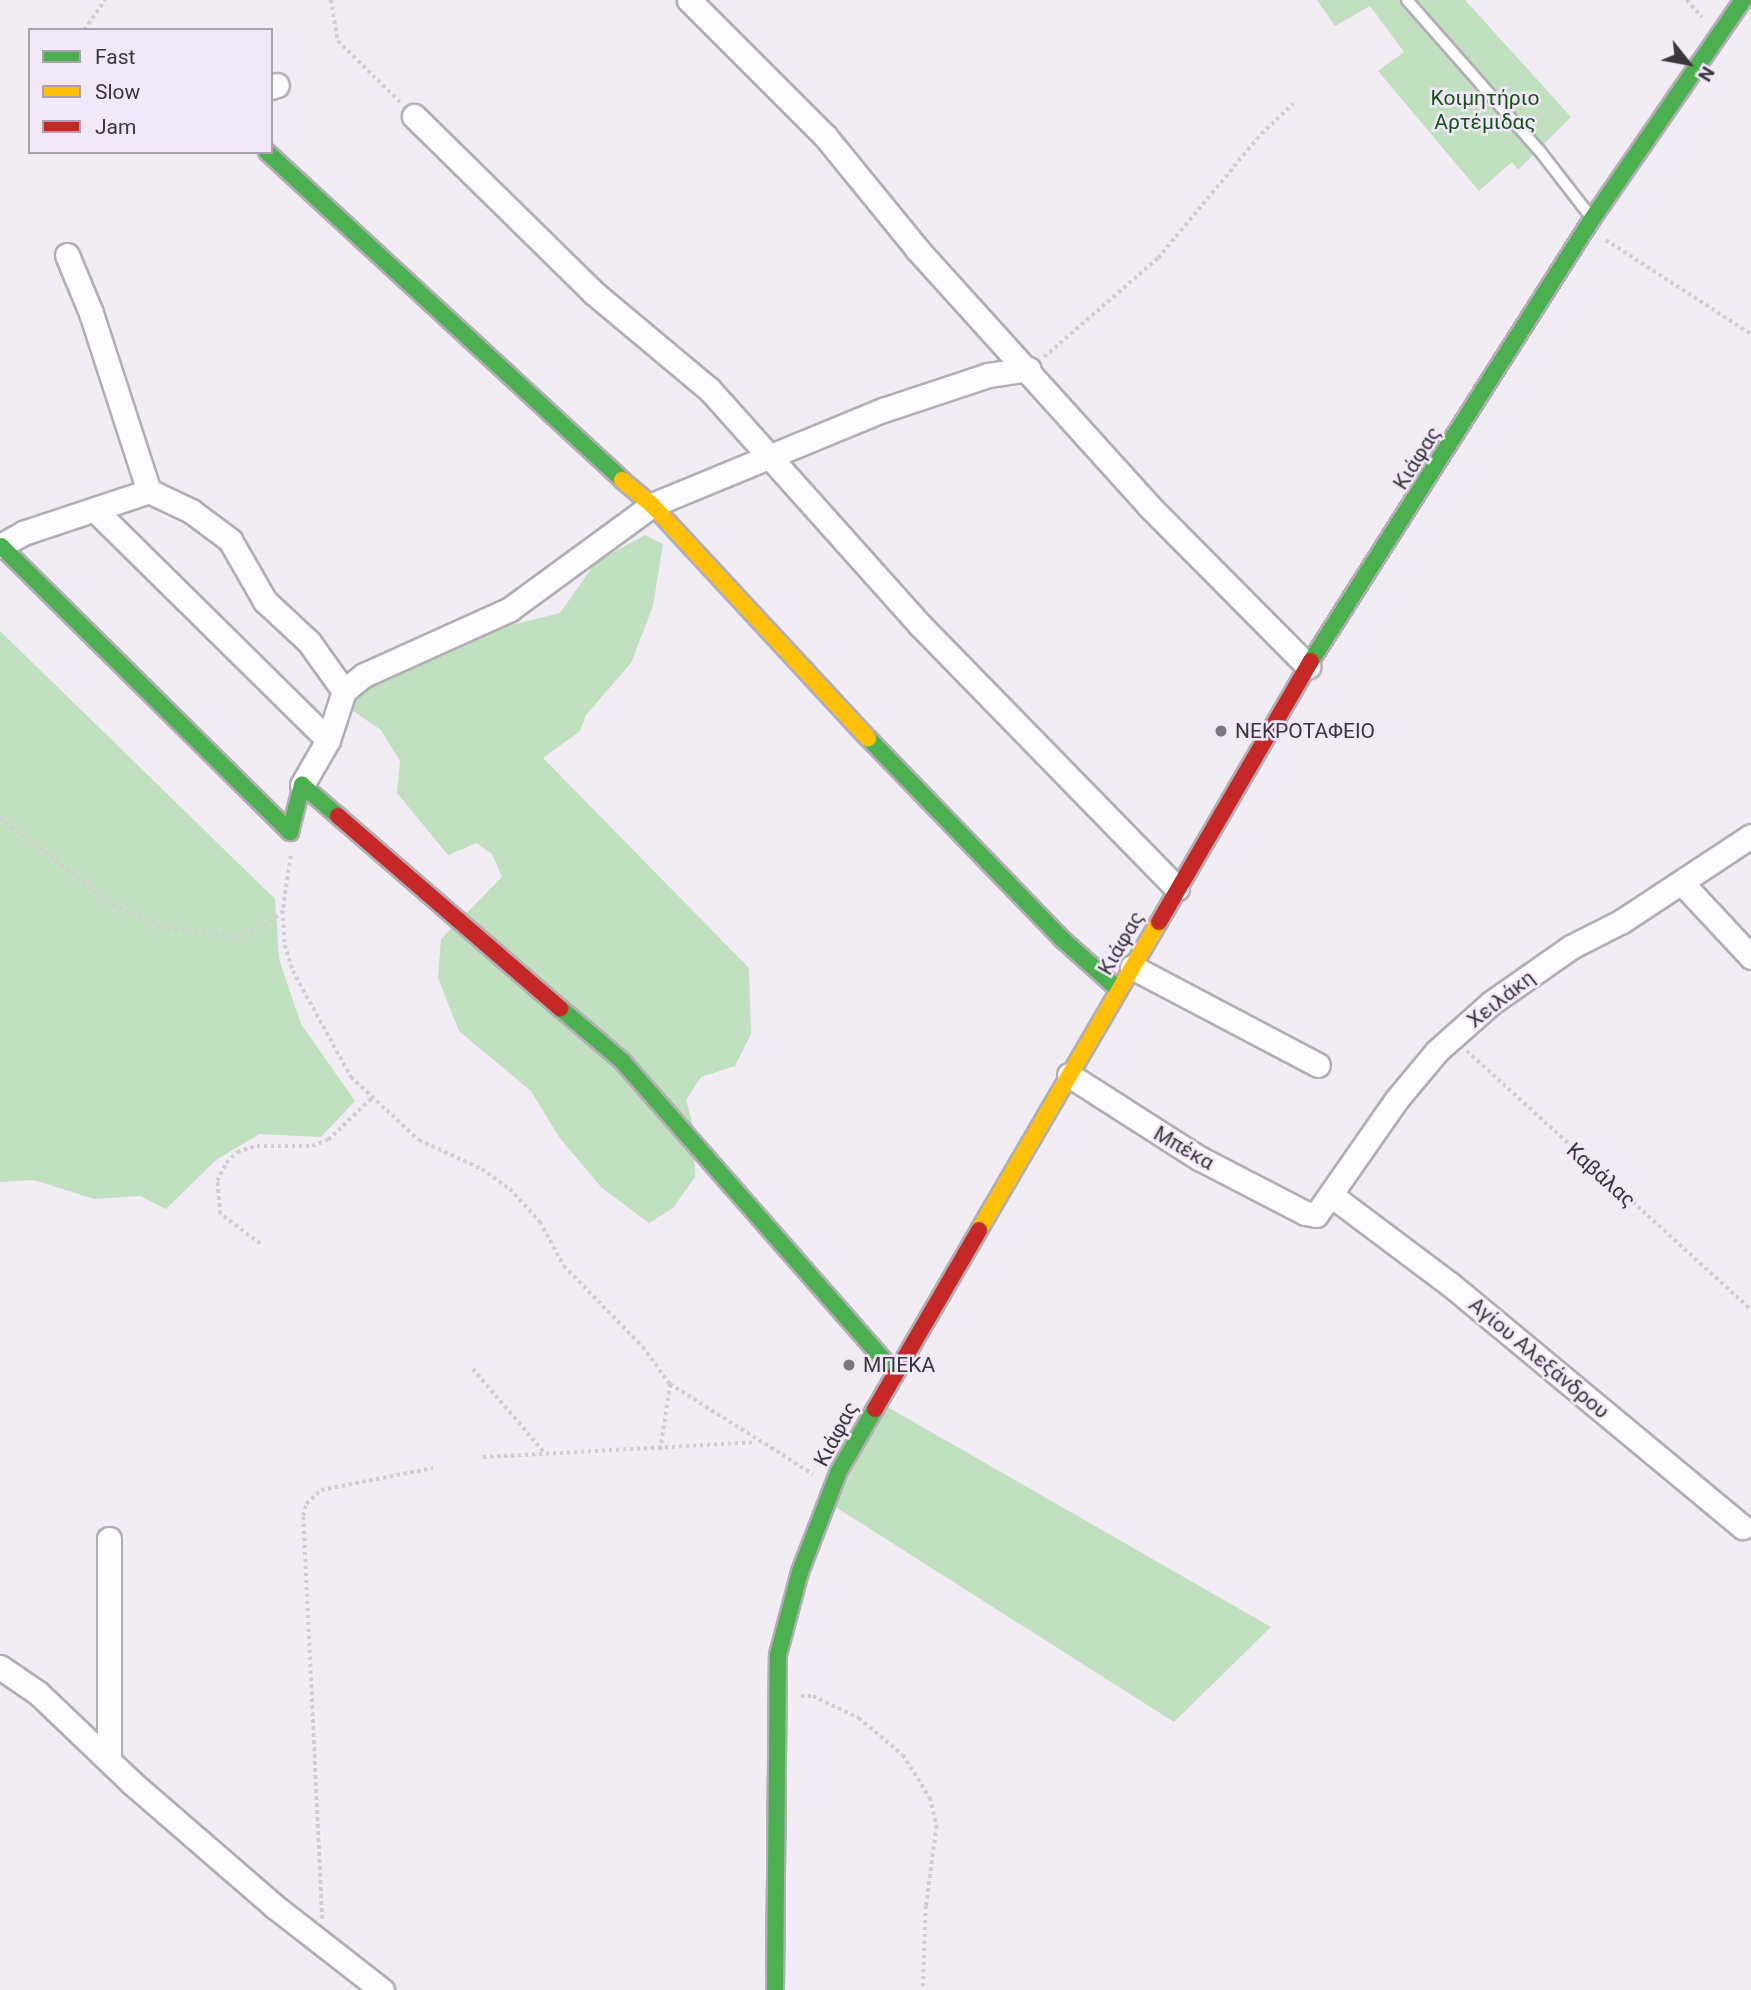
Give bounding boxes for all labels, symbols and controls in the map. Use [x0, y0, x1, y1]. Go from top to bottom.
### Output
legend [28, 28, 273, 154]
north arrow [1653, 28, 1723, 98]
text: Fast [95, 45, 135, 69]
text: N [1693, 62, 1720, 86]
text: Slow [95, 80, 140, 104]
park label: Κοιμητήριο Αρτέμιδας [1430, 85, 1540, 135]
text: Jam [95, 115, 136, 139]
street label: Κιάφας [1388, 422, 1446, 494]
place label: ΝΕΚΡΟΤΑΦΕΙΟ [1235, 718, 1375, 744]
marker: ΝΕΚΡΟΤΑΦΕΙΟ [1213, 723, 1229, 739]
street label: Κιάφας [1093, 907, 1149, 979]
street label: Χειλάκη [1462, 965, 1540, 1033]
street label: Μπέκα [1149, 1121, 1219, 1175]
street label: Καβάλας [1561, 1138, 1641, 1212]
street label: Αγίου Αλεξάνδρου [1464, 1292, 1614, 1424]
place label: ΜΠΕΚΑ [863, 1352, 935, 1378]
marker: ΜΠΕΚΑ [841, 1357, 857, 1373]
street label: Κιάφας [809, 1397, 863, 1471]

